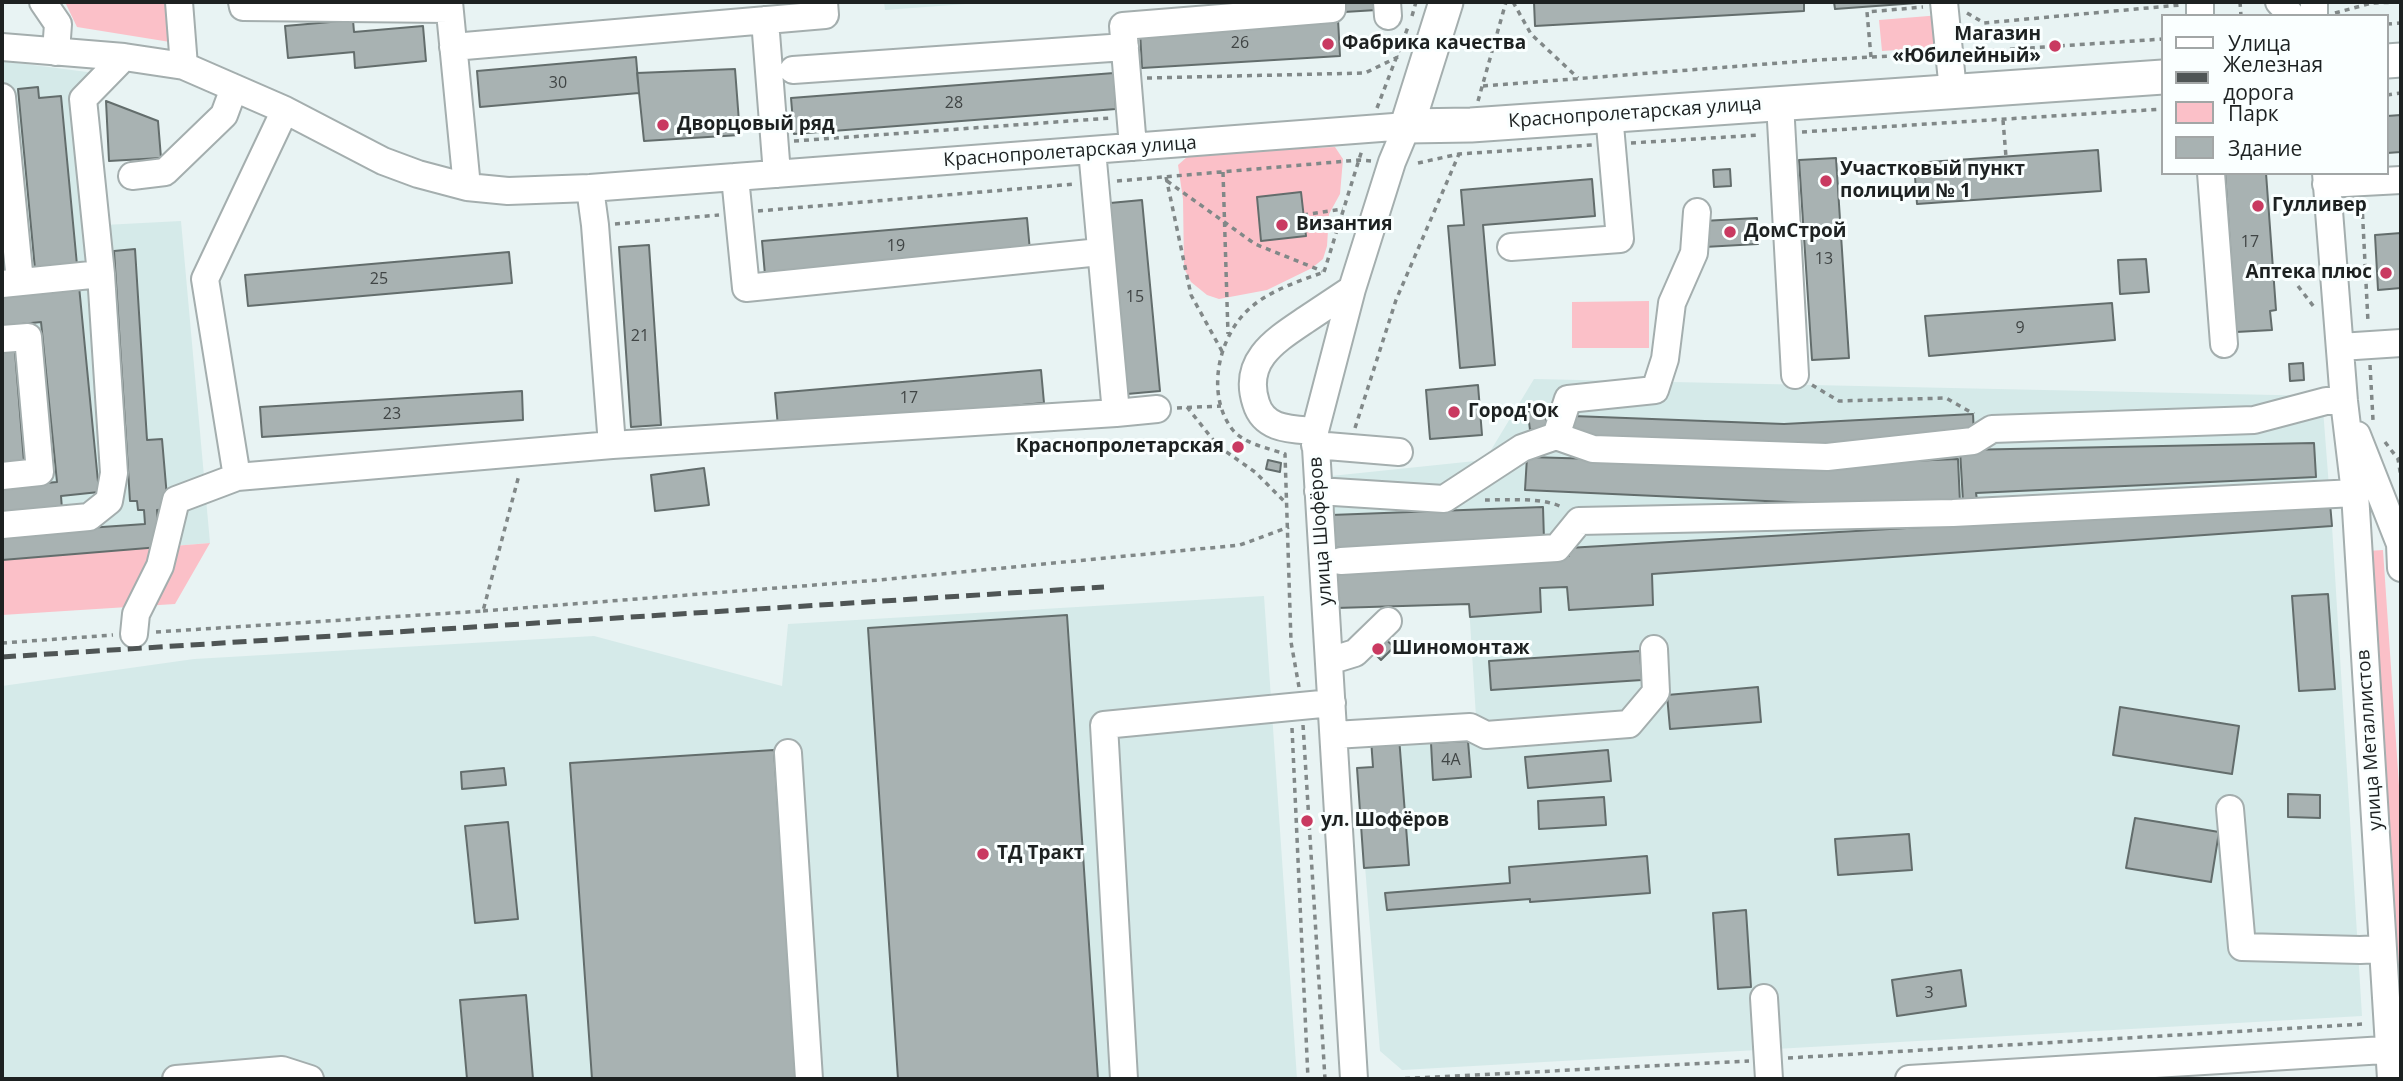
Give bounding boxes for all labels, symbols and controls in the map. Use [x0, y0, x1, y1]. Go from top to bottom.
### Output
legend [2162, 14, 2389, 175]
place label: Магазин «Юбилейный» [1892, 24, 2041, 68]
text: Улица [2228, 29, 2291, 57]
house number: 26 [1231, 33, 1249, 53]
place label: Фабрика качества [1342, 33, 1526, 55]
marker: Фабрика качества [1320, 36, 1336, 52]
marker: Магазин «Юбилейный» [2047, 38, 2063, 54]
text: Железная дорога [2223, 50, 2323, 106]
house number: 30 [549, 73, 567, 93]
house number: 28 [945, 93, 963, 113]
street label: Краснопролетарская улица [1508, 93, 1762, 133]
text: Парк [2228, 99, 2279, 127]
place label: Дворцовый ряд [677, 114, 835, 136]
marker: Дворцовый ряд [655, 117, 671, 133]
street label: Краснопролетарская улица [943, 132, 1197, 172]
text: Здание [2228, 134, 2302, 162]
place label: Участковый пункт полиции № 1 [1840, 159, 2025, 203]
marker: Участковый пункт полиции № 1 [1818, 173, 1834, 189]
place label: Гулливер [2272, 195, 2367, 217]
marker: Гулливер [2250, 198, 2266, 214]
place label: Византия [1296, 214, 1393, 236]
marker: Византия [1274, 217, 1290, 233]
place label: ДомСтрой [1744, 221, 1846, 243]
marker: ДомСтрой [1722, 224, 1738, 240]
house number: 17 [2241, 232, 2259, 252]
house number: 19 [887, 236, 905, 256]
house number: 13 [1815, 249, 1833, 269]
place label: Аптека плюс [2246, 262, 2372, 284]
marker: Аптека плюс [2378, 265, 2394, 281]
house number: 25 [370, 269, 388, 289]
house number: 15 [1126, 287, 1144, 307]
house number: 9 [2015, 318, 2025, 338]
house number: 21 [631, 326, 649, 346]
house number: 17 [900, 388, 918, 408]
place label: Город'Ок [1468, 401, 1559, 423]
house number: 23 [383, 404, 401, 424]
marker: Город'Ок [1446, 404, 1462, 420]
place label: Краснопролетарская [1016, 436, 1224, 458]
marker: Краснопролетарская [1230, 439, 1246, 455]
street label: улица Шофёров [1304, 456, 1338, 606]
place label: Шиномонтаж [1392, 638, 1529, 660]
marker: Шиномонтаж [1370, 641, 1386, 657]
street label: улица Металлистов [2352, 649, 2388, 831]
house number: 4А [1441, 750, 1461, 770]
place label: ул. Шофёров [1321, 810, 1449, 832]
marker: ул. Шофёров [1299, 813, 1315, 829]
place label: ТД Тракт [997, 843, 1084, 865]
marker: ТД Тракт [975, 846, 991, 862]
house number: 3 [1924, 983, 1934, 1003]

